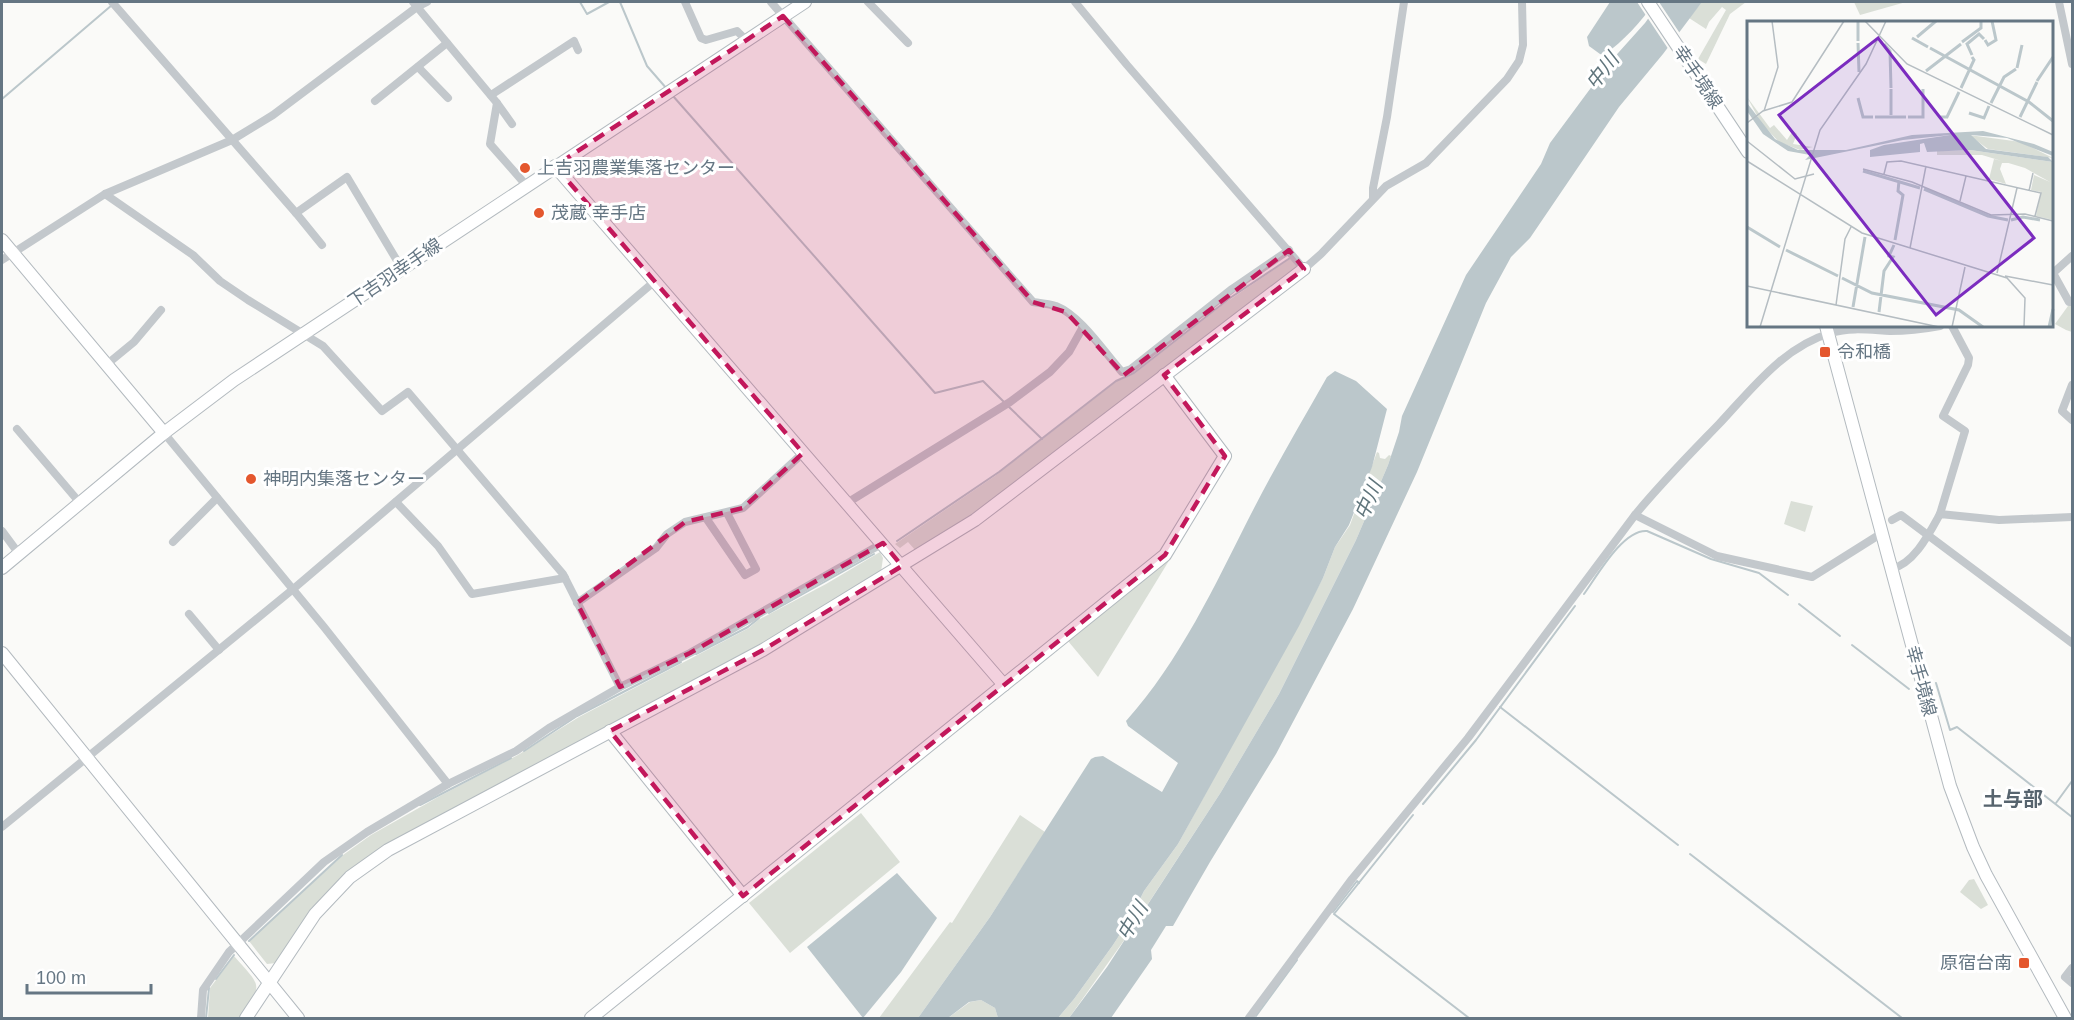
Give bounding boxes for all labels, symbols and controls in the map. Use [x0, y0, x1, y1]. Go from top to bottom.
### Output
inset map [1747, 21, 2053, 327]
street label: 幸手境線 [1670, 42, 1726, 112]
water label: 中川 [1581, 47, 1624, 94]
place label: 上吉羽農業集落センター [537, 158, 735, 178]
marker: 上吉羽農業集落センター [518, 161, 532, 175]
place label: 茂蔵 幸手店 [551, 203, 646, 223]
marker: 茂蔵 幸手店 [532, 206, 546, 220]
street label: 下吉羽幸手線 [345, 235, 445, 311]
place label: 令和橋 [1837, 342, 1891, 362]
marker: 令和橋 [1818, 345, 1832, 359]
place label: 神明内集落センター [263, 469, 425, 489]
marker: 神明内集落センター [244, 472, 258, 486]
water label: 中川 [1350, 475, 1387, 523]
street label: 幸手境線 [1902, 644, 1940, 718]
district label: 土与部 [1983, 788, 2043, 810]
water label: 中川 [1112, 896, 1153, 944]
place label: 原宿台南 [1940, 953, 2012, 973]
marker: 原宿台南 [2017, 956, 2031, 970]
scale bar [27, 957, 152, 995]
text: 100 m [36, 968, 86, 988]

